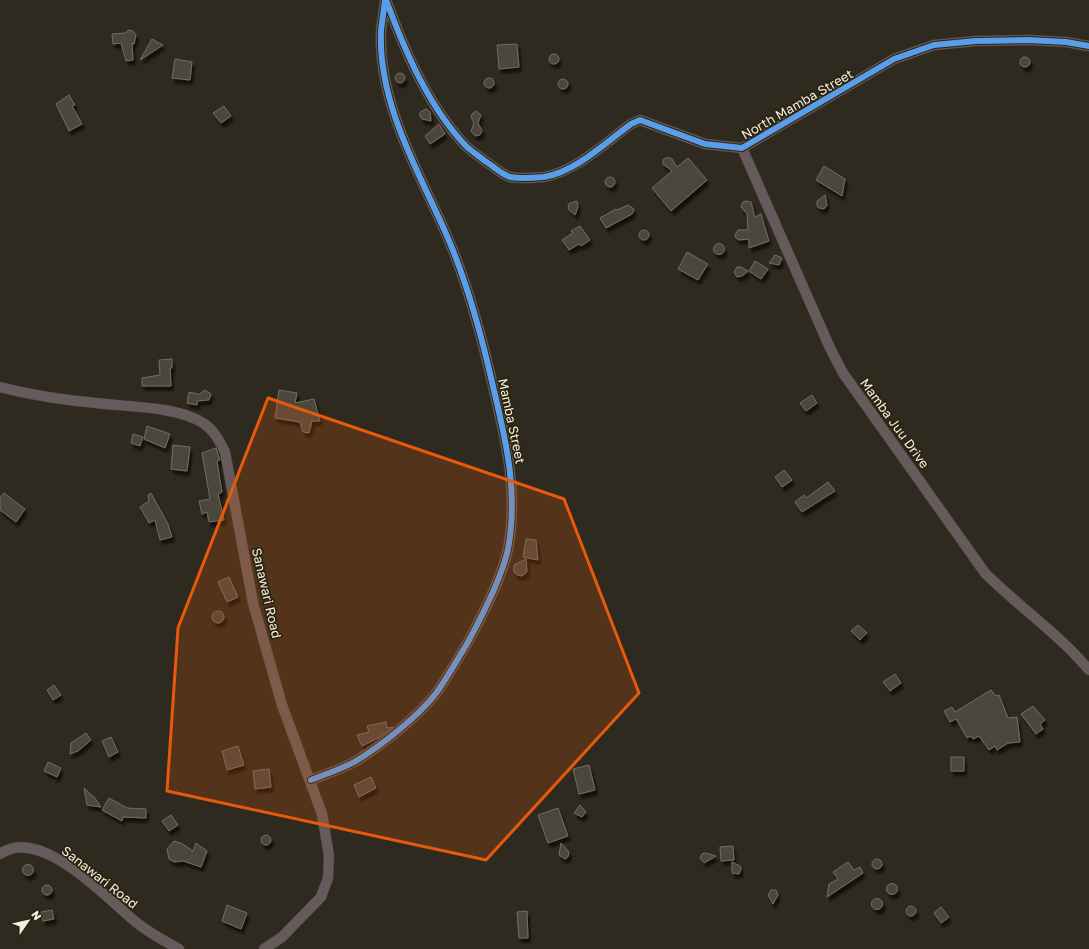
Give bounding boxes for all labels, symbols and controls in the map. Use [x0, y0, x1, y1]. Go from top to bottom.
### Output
street label: North Mamba Street [738, 65, 856, 143]
street label: Mamba Juu Drive [857, 375, 933, 471]
street label: Mamba Street [495, 377, 529, 465]
street label: Sanawari Road [249, 546, 285, 640]
street label: Sanawari Road [59, 842, 141, 912]
north arrow [8, 901, 48, 941]
text: N [29, 908, 44, 922]

